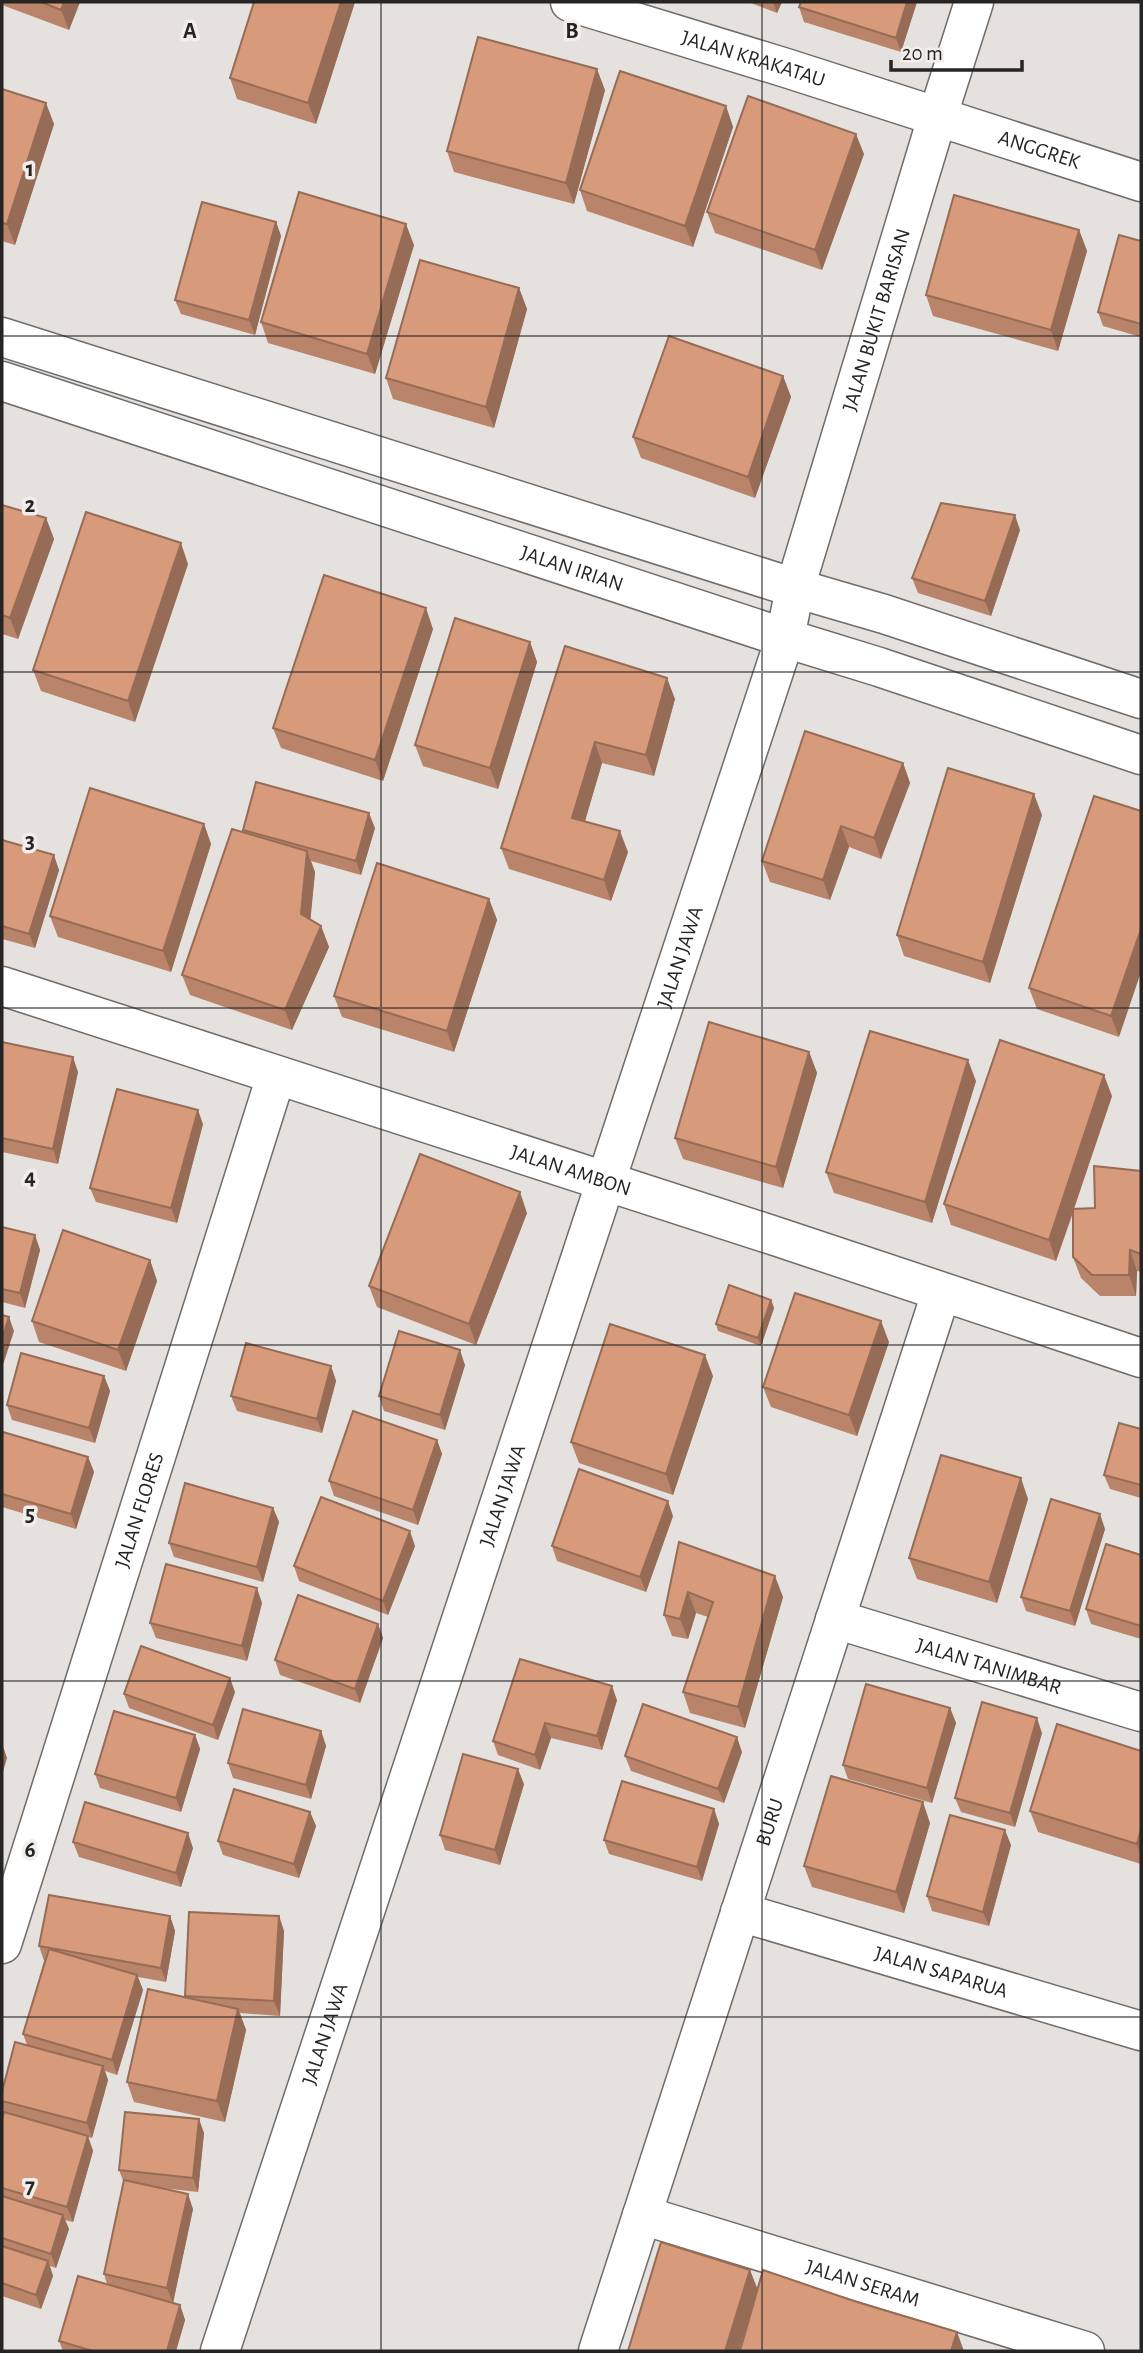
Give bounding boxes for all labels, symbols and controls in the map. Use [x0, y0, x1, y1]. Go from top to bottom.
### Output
text: A [183, 20, 197, 43]
text: B [565, 20, 579, 43]
street label: JALAN KRAKATAU [679, 26, 828, 90]
scale bar [891, 28, 1022, 72]
text: 20 m [902, 43, 943, 64]
street label: ANGGREK [996, 126, 1083, 172]
text: 1 [26, 158, 34, 181]
street label: JALAN BUKIT BARISAN [839, 226, 914, 413]
text: 2 [25, 494, 36, 517]
street label: JALAN IRIAN [518, 541, 626, 595]
text: 3 [25, 830, 35, 853]
street label: JALAN JAWA [653, 903, 706, 1010]
street label: JALAN AMBON [508, 1141, 634, 1199]
text: 4 [24, 1166, 36, 1189]
street label: JALAN JAWA [476, 1442, 529, 1549]
street label: JALAN FLORES [111, 1450, 167, 1570]
text: 5 [25, 1503, 35, 1526]
street label: JALAN TANIMBAR [914, 1634, 1064, 1698]
street label: BURU [752, 1796, 787, 1849]
text: 6 [24, 1839, 36, 1862]
street label: JALAN SAPARUA [872, 1942, 1010, 2001]
street label: JALAN JAWA [298, 1980, 351, 2087]
text: 7 [25, 2175, 35, 2198]
street label: JALAN SERAM [803, 2255, 922, 2310]

